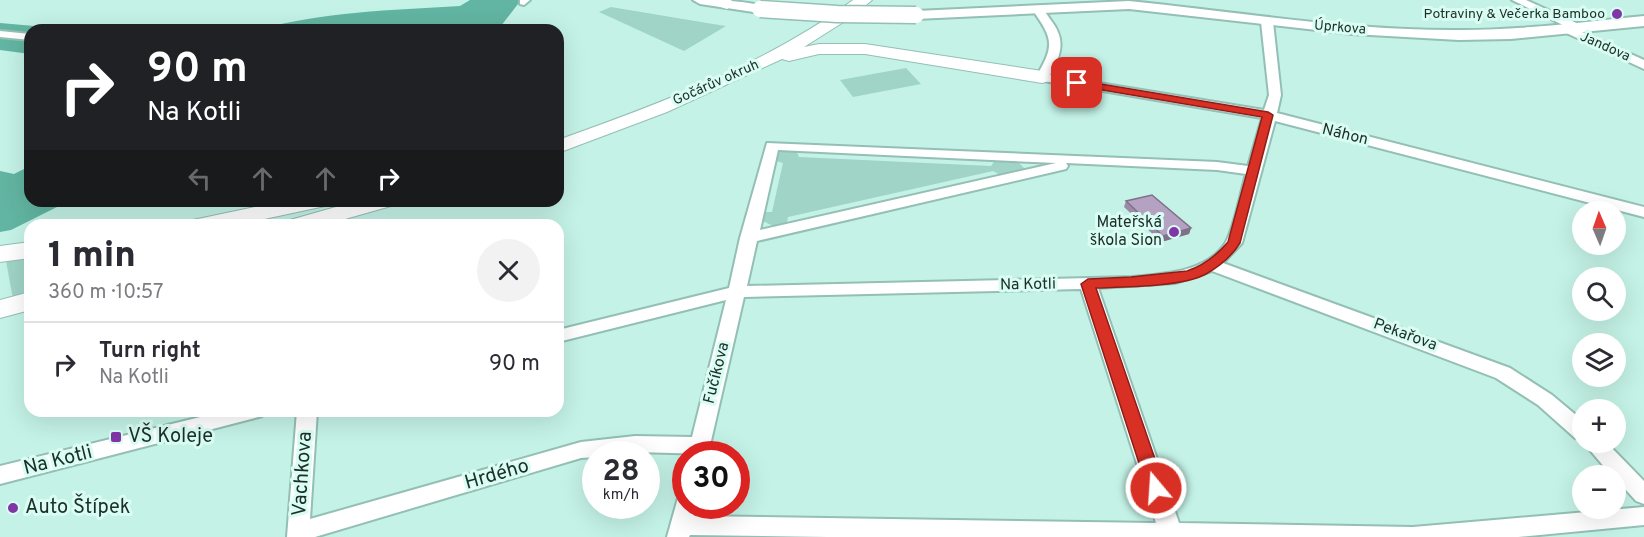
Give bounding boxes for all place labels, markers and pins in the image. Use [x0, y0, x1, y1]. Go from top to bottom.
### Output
place label: Potraviny & Večerka Bamboo [1424, 6, 1605, 23]
marker: Potraviny & Večerka Bamboo [1610, 7, 1624, 21]
pin [1051, 57, 1102, 108]
place label: Mateřská škola Sion [1090, 213, 1162, 251]
marker: Mateřská škola Sion [1167, 225, 1181, 239]
place label: VŠ Koleje [128, 422, 213, 450]
marker: VŠ Koleje [109, 430, 123, 444]
place label: Auto Štípek [25, 493, 130, 521]
marker: Auto Štípek [6, 501, 20, 515]

